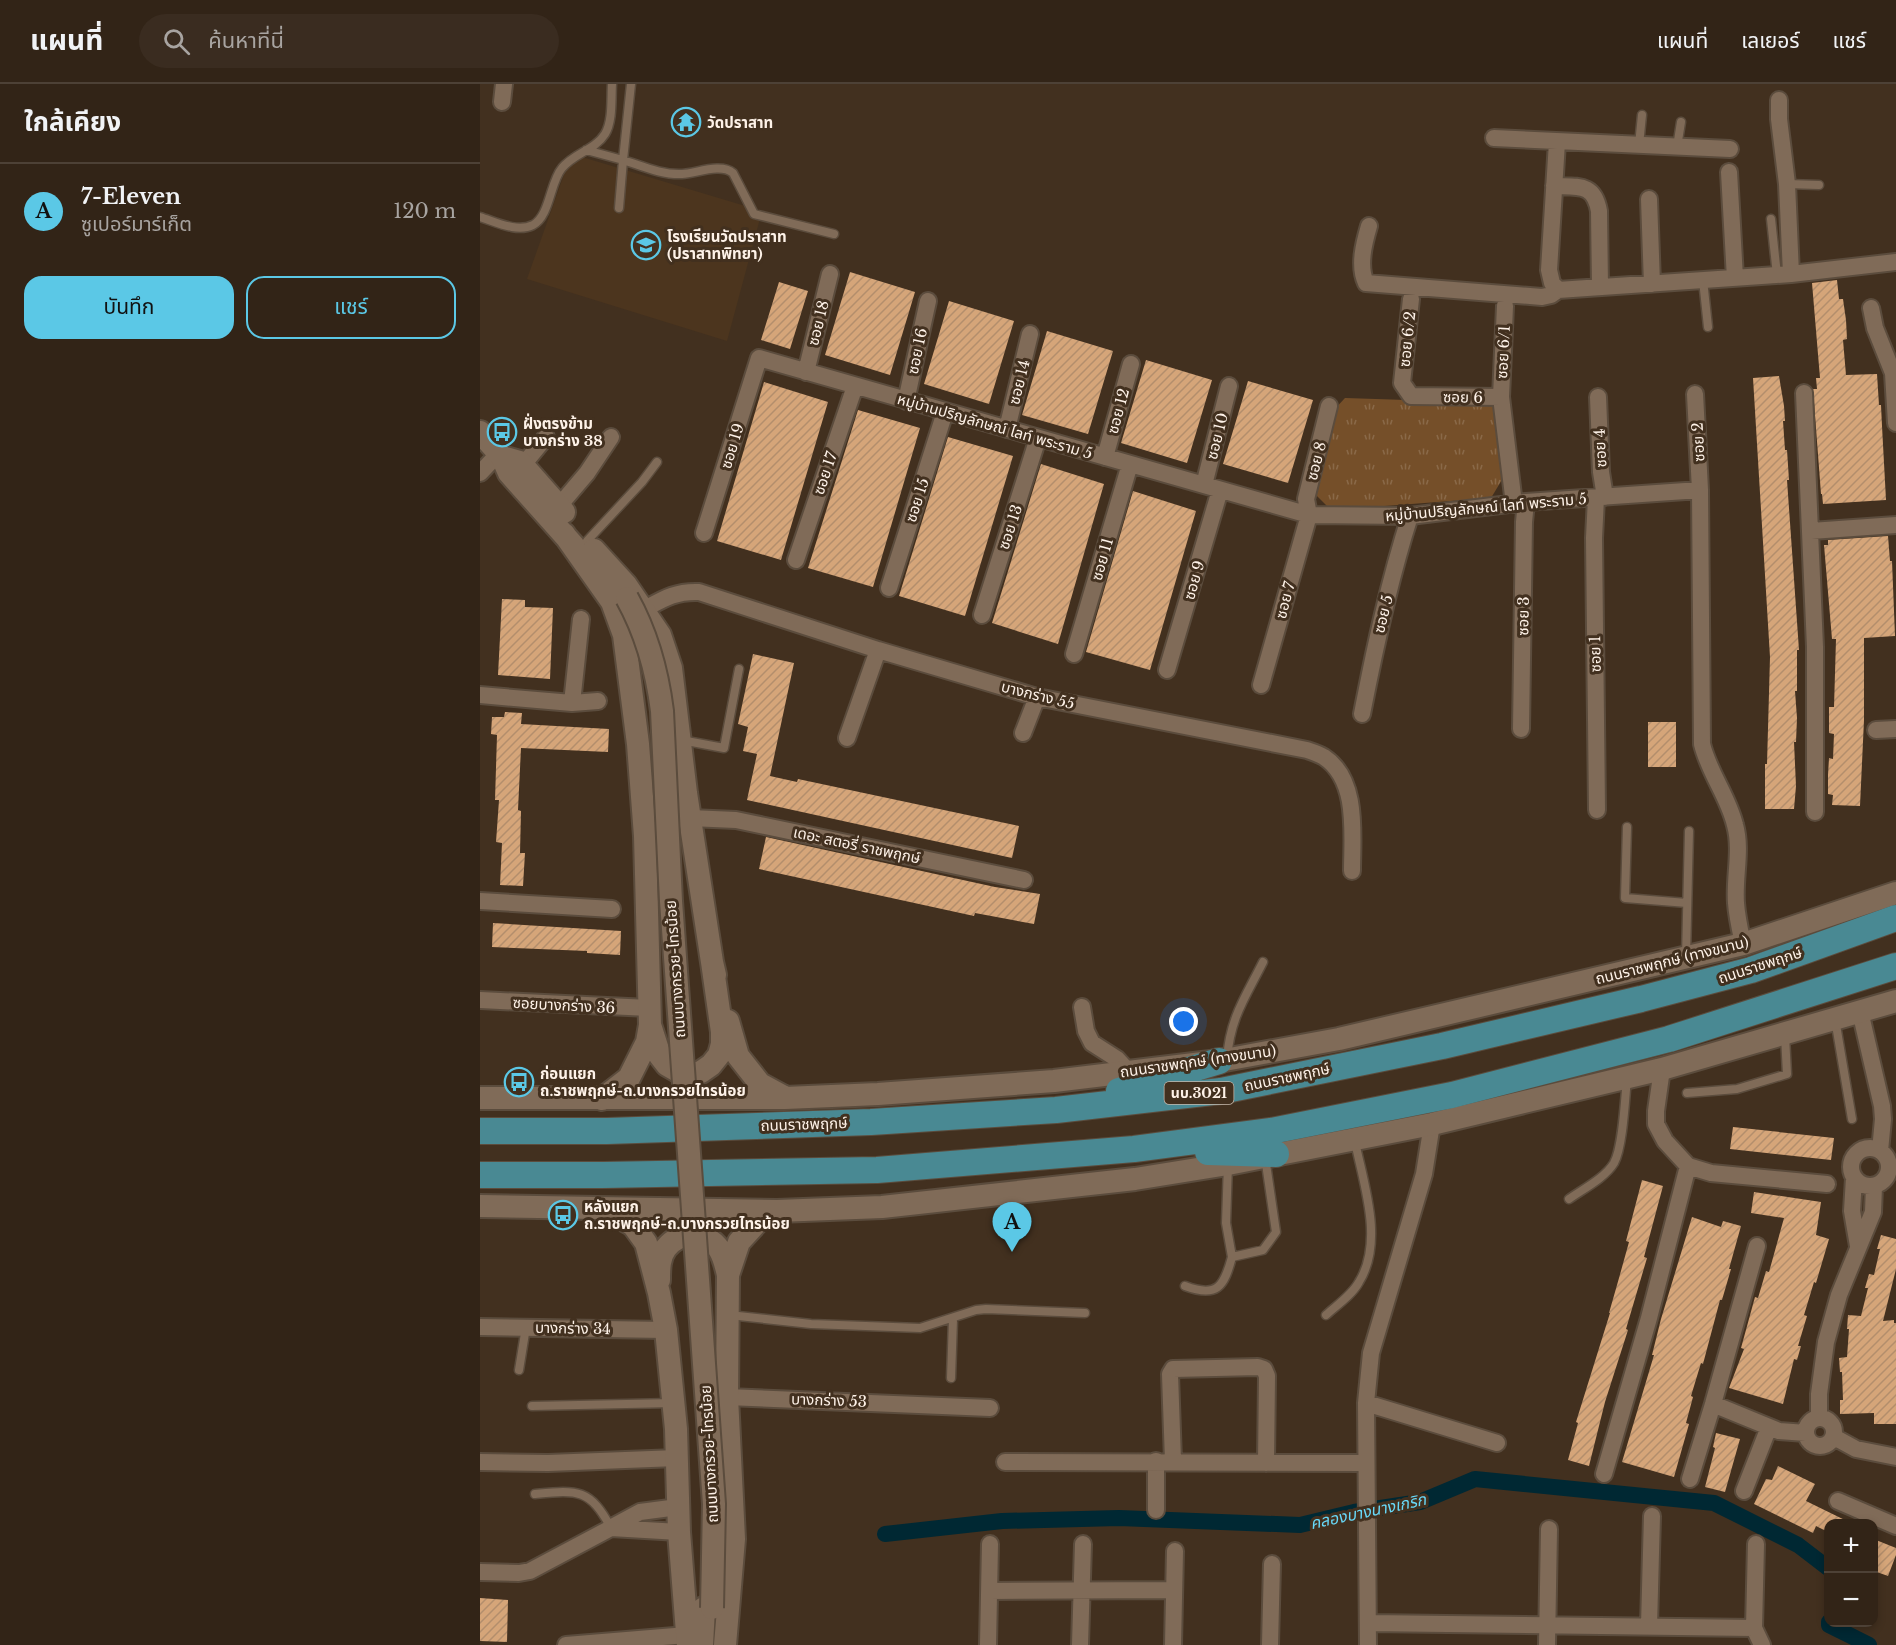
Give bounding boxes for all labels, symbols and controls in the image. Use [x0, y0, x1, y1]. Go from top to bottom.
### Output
search box [139, 14, 559, 68]
text: แผนที่ [30, 23, 103, 58]
icon: search [160, 25, 193, 58]
text: ค้นหาที่นี่ [208, 27, 284, 54]
text: แผนที่ [1657, 28, 1708, 54]
text: เลเยอร์ [1741, 28, 1800, 54]
text: แชร์ [1833, 28, 1866, 54]
text: ใกล้เคียง [24, 106, 121, 138]
temple icon: วัดปราสาท [670, 106, 702, 138]
place label: วัดปราสาท [707, 113, 773, 132]
text: 7-Eleven [81, 183, 181, 210]
text: A [35, 199, 52, 223]
text: 120 m [393, 199, 456, 223]
text: ซูเปอร์มาร์เก็ต [81, 212, 192, 236]
place label: โรงเรียนวัดปราสาท (ปราสาทพิทยา) [667, 227, 787, 263]
school or university icon: โรงเรียนวัดปราสาท (ปราสาทพิทยา) [630, 229, 662, 261]
button: บันทึก [24, 276, 234, 339]
button: แชร์ [246, 276, 456, 339]
street label: ซอย 18 [803, 298, 833, 348]
street label: ซอย 6/2 [1395, 310, 1419, 368]
street label: ซอย 6/1 [1492, 325, 1514, 379]
street label: ซอย 16 [903, 326, 931, 376]
street label: ซอย 14 [1004, 358, 1034, 406]
street label: ซอย 12 [1103, 386, 1133, 436]
street label: ซอย 6 [1443, 387, 1483, 407]
street label: หมู่บ้านปริญลักษณ์ ไลท์ พระราม 5 [895, 389, 1095, 463]
street label: ซอย 10 [1202, 411, 1232, 461]
place label: ฝั่งตรงข้าม บางกร่าง 38 [523, 413, 603, 450]
bus stop icon: ฝั่งตรงข้าม บางกร่าง 38 [486, 416, 518, 448]
street label: ซอย 19 [716, 421, 748, 471]
street label: ซอย 2 [1687, 422, 1709, 462]
street label: ซอย 4 [1589, 428, 1611, 468]
street label: ซอย 8 [1302, 440, 1330, 482]
street label: ซอย 17 [809, 448, 841, 497]
street label: ซอย 15 [901, 475, 933, 525]
street label: หมู่บ้านปริญลักษณ์ ไลท์ พระราม 5 [1384, 489, 1588, 525]
street label: ซอย 13 [994, 502, 1026, 552]
street label: ซอย 11 [1087, 535, 1117, 583]
street label: ซอย 9 [1179, 558, 1209, 602]
street label: ซอย 7 [1271, 579, 1299, 621]
street label: ซอย 5 [1369, 593, 1397, 635]
street label: ซอย 3 [1513, 596, 1533, 636]
street label: ซอย 1 [1585, 635, 1605, 673]
street label: บางกร่าง 55 [999, 677, 1077, 713]
street label: เดอะ สตอรี่ ราชพฤกษ์ [792, 821, 923, 868]
street label: ถนนบางกรวย-ไทรน้อย [661, 900, 689, 1038]
street label: ถนนราชพฤกษ์ (ทางขนาน) [1593, 932, 1751, 988]
street label: ถนนราชพฤกษ์ [1716, 942, 1805, 987]
street label: ซอยบางกร่าง 36 [512, 993, 616, 1017]
your location [1169, 1007, 1198, 1036]
street label: ถนนราชพฤกษ์ (ทางขนาน) [1119, 1041, 1277, 1081]
street label: ถนนราชพฤกษ์ [1242, 1059, 1332, 1095]
place label: ก่อนแยก ถ.ราชพฤกษ์-ถ.บางกรวยไทรน้อย [540, 1064, 746, 1100]
bus stop icon: ก่อนแยก ถ.ราชพฤกษ์-ถ.บางกรวยไทรน้อย [503, 1066, 535, 1098]
road number: นบ.3021 [1164, 1082, 1234, 1104]
street label: ถนนราชพฤกษ์ [760, 1113, 848, 1135]
place label: หลังแยก ถ.ราชพฤกษ์-ถ.บางกรวยไทรน้อย [584, 1197, 790, 1233]
bus stop icon: หลังแยก ถ.ราชพฤกษ์-ถ.บางกรวยไทรน้อย [547, 1199, 579, 1231]
pin: A [992, 1202, 1032, 1252]
street label: บางกร่าง 34 [535, 1318, 611, 1338]
street label: ถนนบางกรวย-ไทรน้อย [696, 1385, 722, 1523]
street label: บางกร่าง 53 [791, 1389, 867, 1411]
water label: คลองบางนางเกริก [1308, 1489, 1429, 1533]
map controls [1824, 1519, 1878, 1627]
button: + [1824, 1519, 1878, 1573]
button: − [1824, 1573, 1878, 1627]

